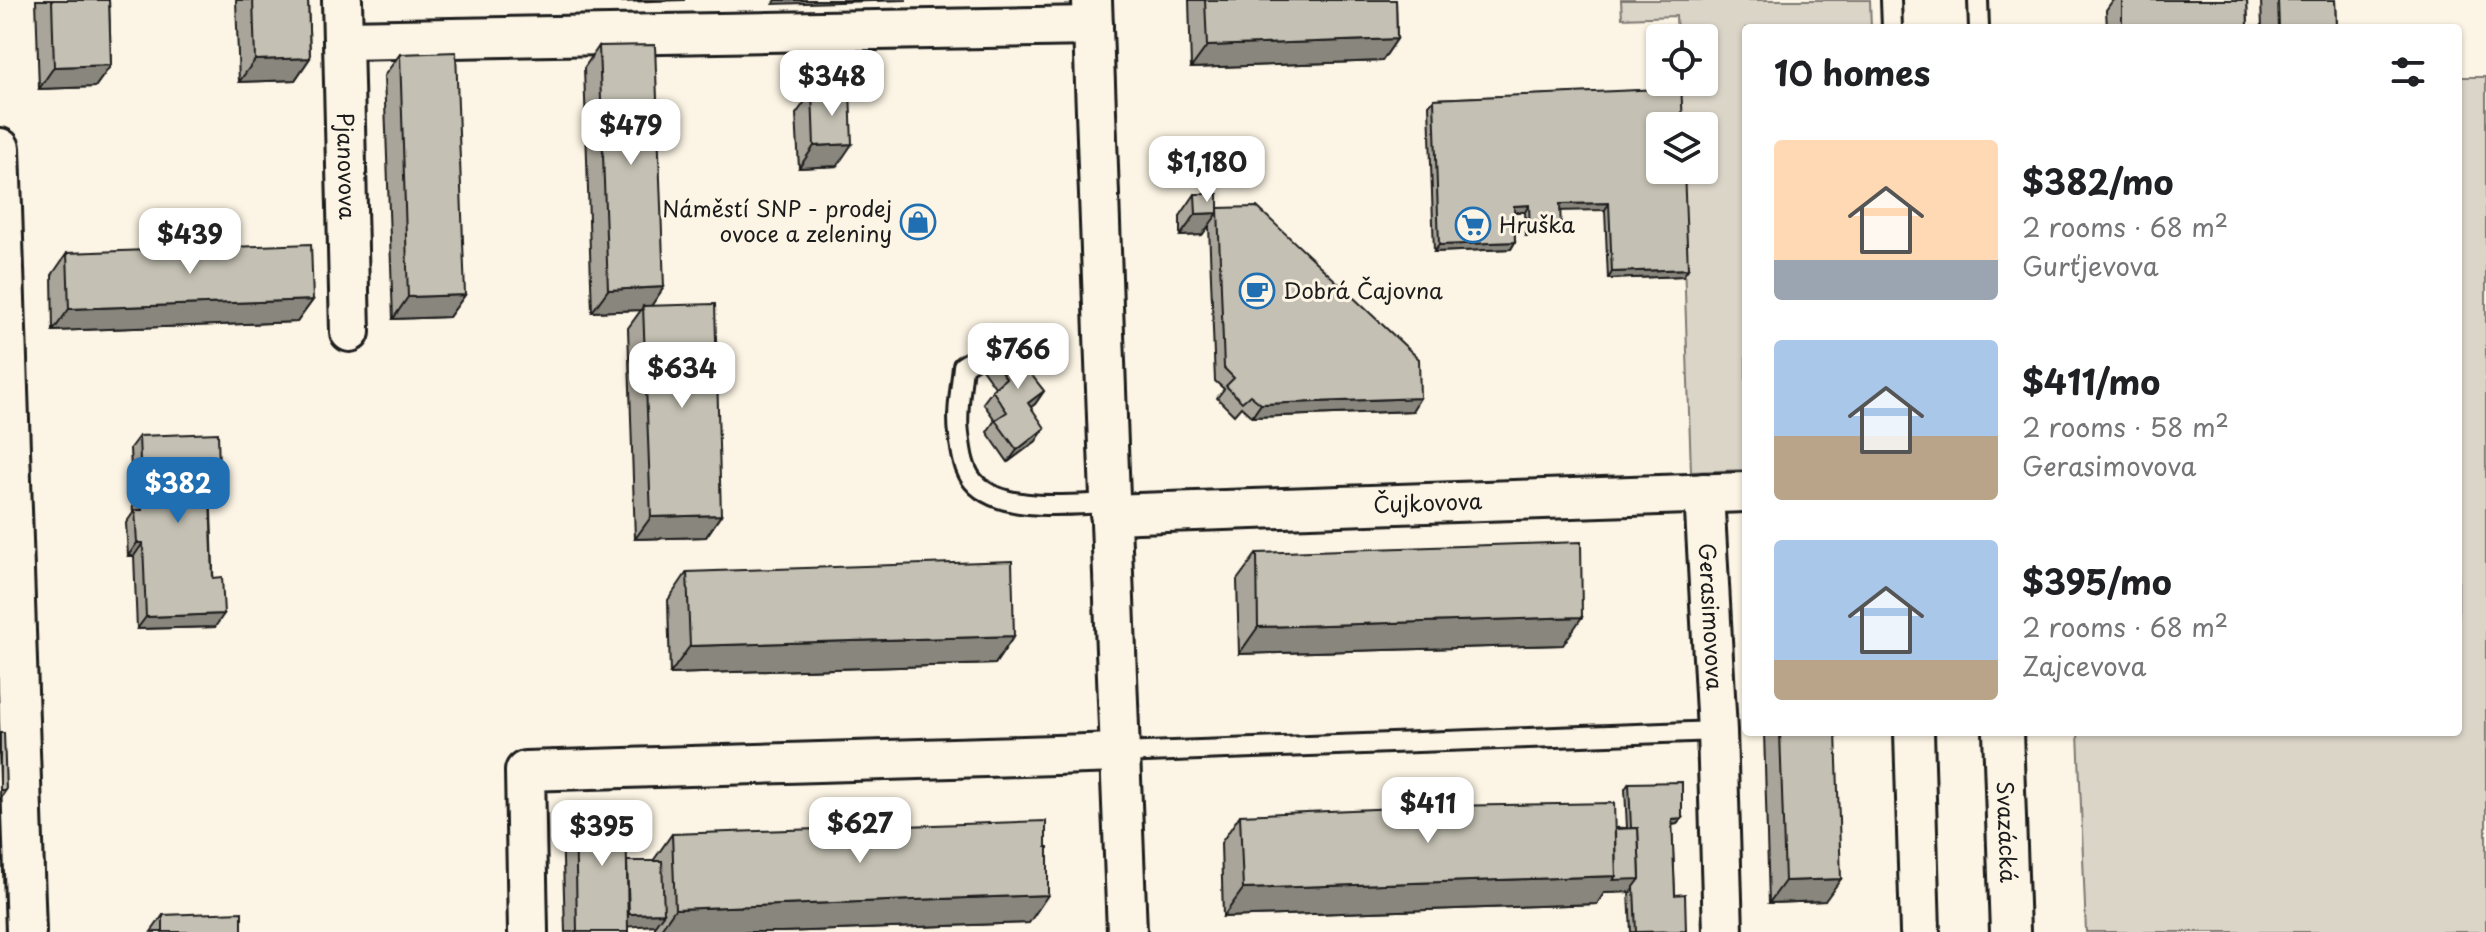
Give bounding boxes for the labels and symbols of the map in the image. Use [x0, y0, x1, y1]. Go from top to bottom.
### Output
pin: $348 [785, 50, 879, 118]
pin: $479 [584, 99, 678, 167]
street label: Pjanovova [330, 112, 365, 220]
pin: $1,180 [1142, 136, 1272, 204]
place label: Náměstí SNP - prodej ovoce a zeleniny [662, 191, 892, 249]
shop icon: Náměstí SNP - prodej ovoce a zeleniny [899, 203, 937, 241]
supermarket icon: Hruška [1454, 206, 1492, 244]
place label: Hruška [1499, 207, 1575, 240]
pin: $439 [143, 208, 237, 276]
cafe icon: Dobrá Čajovna [1238, 272, 1276, 310]
place label: Dobrá Čajovna [1283, 273, 1443, 306]
pin: $766 [971, 323, 1065, 391]
pin: $634 [635, 342, 729, 410]
pin: $382 [131, 457, 225, 525]
street label: Čujkovova [1373, 483, 1483, 520]
street label: Gerasimovova [1692, 542, 1733, 692]
pin: $411 [1381, 777, 1475, 845]
street label: Svazácká [1990, 781, 2026, 883]
pin: $627 [813, 797, 907, 865]
pin: $395 [555, 800, 649, 868]

